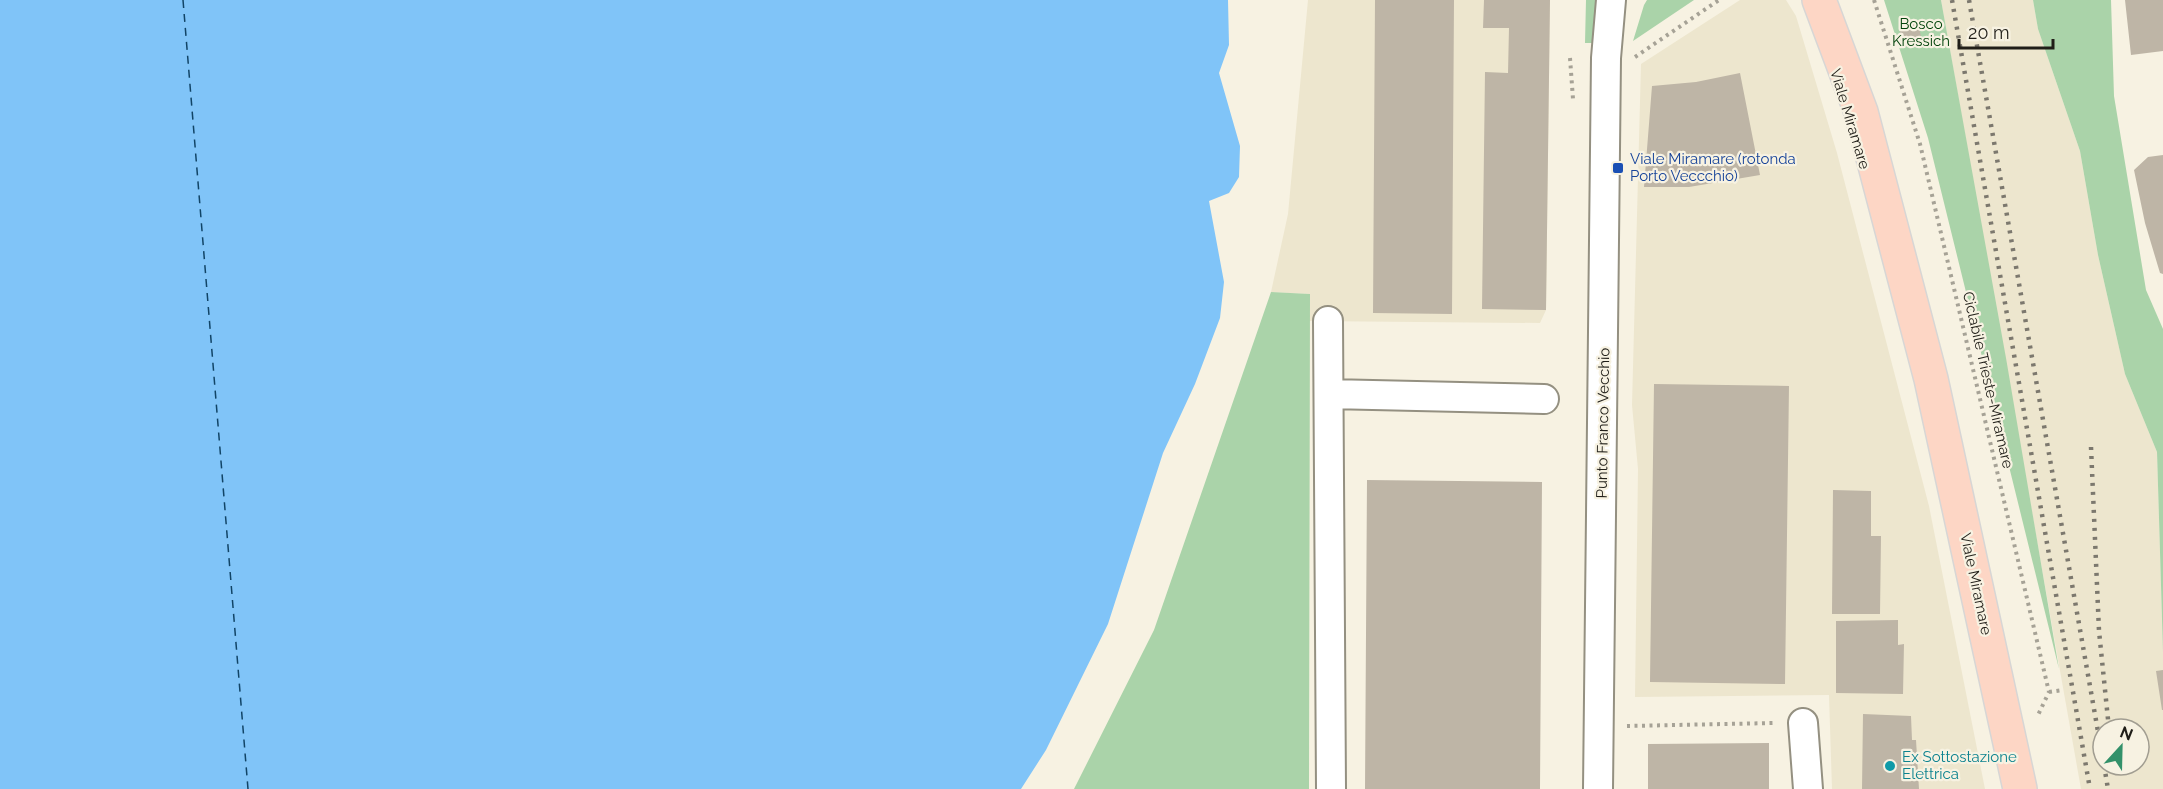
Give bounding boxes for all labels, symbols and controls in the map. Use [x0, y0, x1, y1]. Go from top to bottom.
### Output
scale bar [1959, 12, 2054, 50]
park label: Bosco Kressich [1892, 15, 1950, 50]
text: 20 m [1968, 22, 2010, 43]
street label: Viale Miramare [1826, 67, 1874, 172]
place label: Viale Miramare (rotonda Porto Veccchio) [1630, 150, 1796, 185]
marker: Viale Miramare (rotonda Porto Veccchio) [1611, 161, 1625, 175]
street label: Ciclabile Trieste-Miramare [1959, 290, 2017, 470]
street label: Punto Franco Vecchio [1593, 347, 1613, 498]
street label: Viale Miramare [1956, 531, 1996, 637]
north arrow [2091, 717, 2151, 777]
text: N [2117, 722, 2136, 745]
place label: Ex Sottostazione Elettrica [1902, 748, 2017, 783]
marker: Ex Sottostazione Elettrica [1883, 759, 1897, 773]

